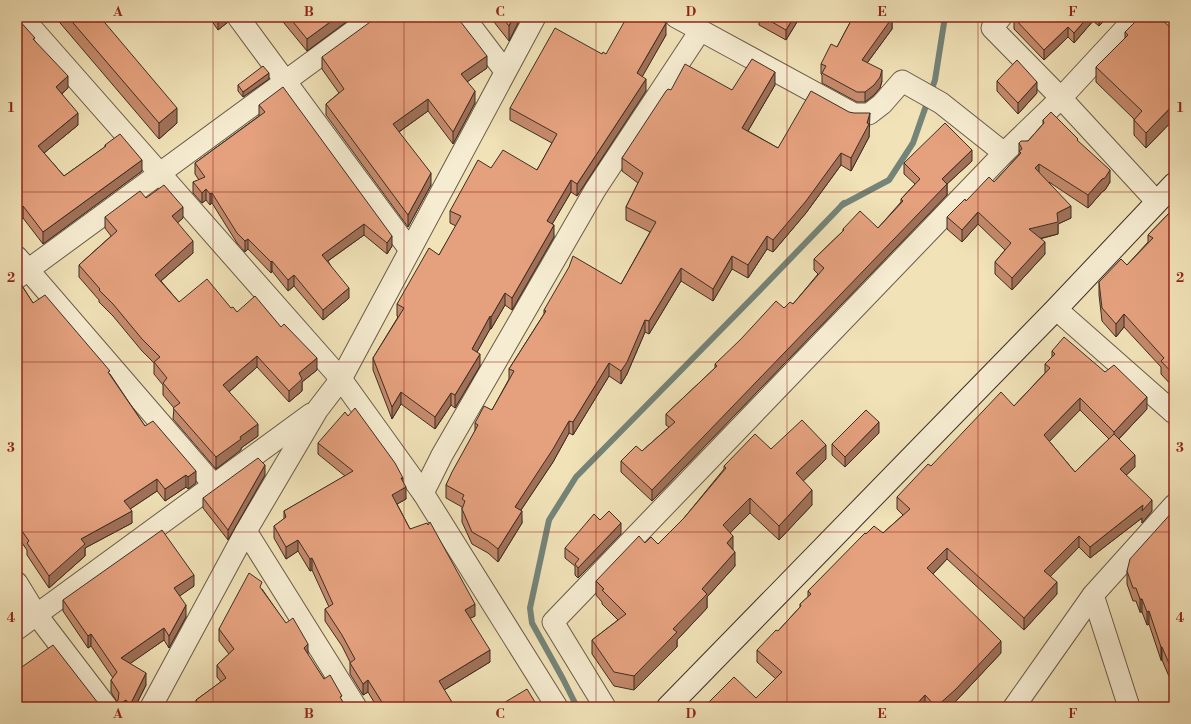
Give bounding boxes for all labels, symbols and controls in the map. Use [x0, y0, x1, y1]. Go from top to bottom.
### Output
text: A [112, 4, 123, 20]
text: B [304, 4, 314, 20]
text: C [495, 4, 505, 20]
text: D [686, 4, 696, 20]
text: E [877, 4, 887, 20]
text: F [1068, 4, 1078, 20]
text: 1 [8, 100, 15, 116]
text: 1 [1177, 100, 1184, 116]
text: 2 [7, 270, 15, 286]
text: 2 [1176, 270, 1184, 286]
text: 3 [7, 440, 15, 456]
text: 3 [1176, 440, 1184, 456]
text: 4 [7, 610, 16, 626]
text: 4 [1176, 610, 1185, 626]
text: A [112, 706, 123, 722]
text: B [304, 706, 314, 722]
text: C [495, 706, 505, 722]
text: D [686, 706, 696, 722]
text: E [877, 706, 887, 722]
text: F [1068, 706, 1078, 722]

